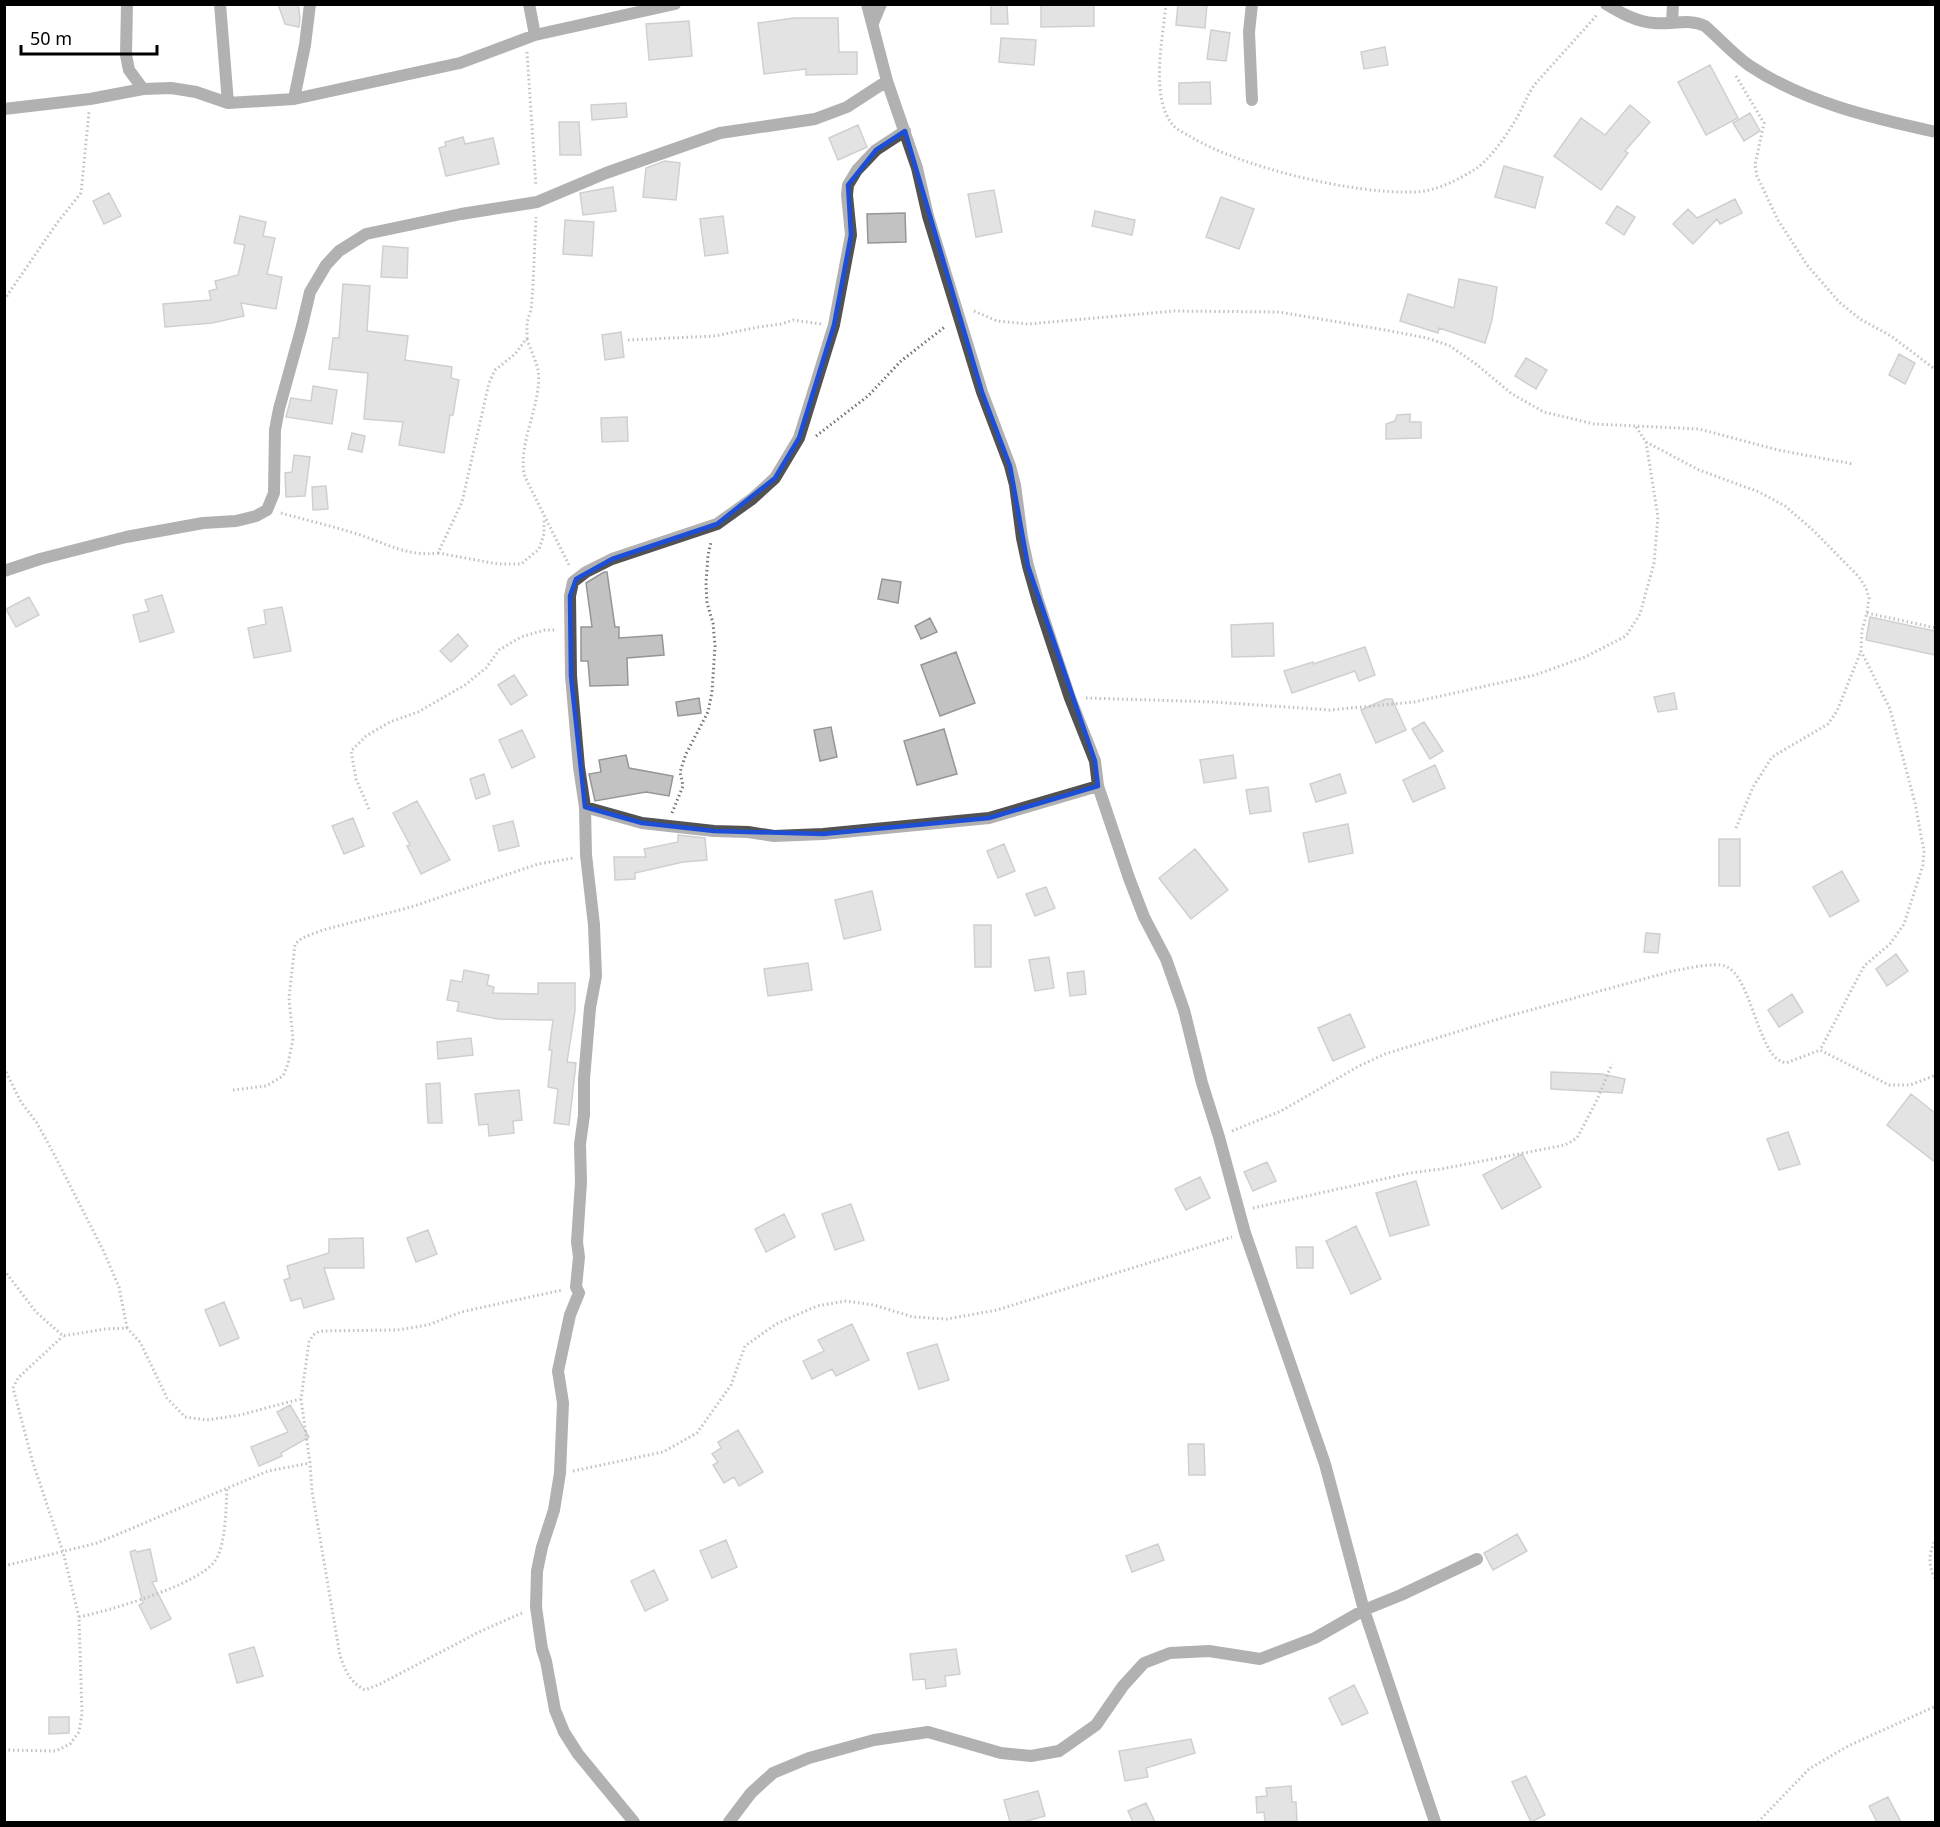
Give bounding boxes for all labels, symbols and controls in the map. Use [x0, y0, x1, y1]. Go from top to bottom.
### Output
scale bar [21, 18, 158, 56]
text: 50 m [30, 26, 72, 50]

